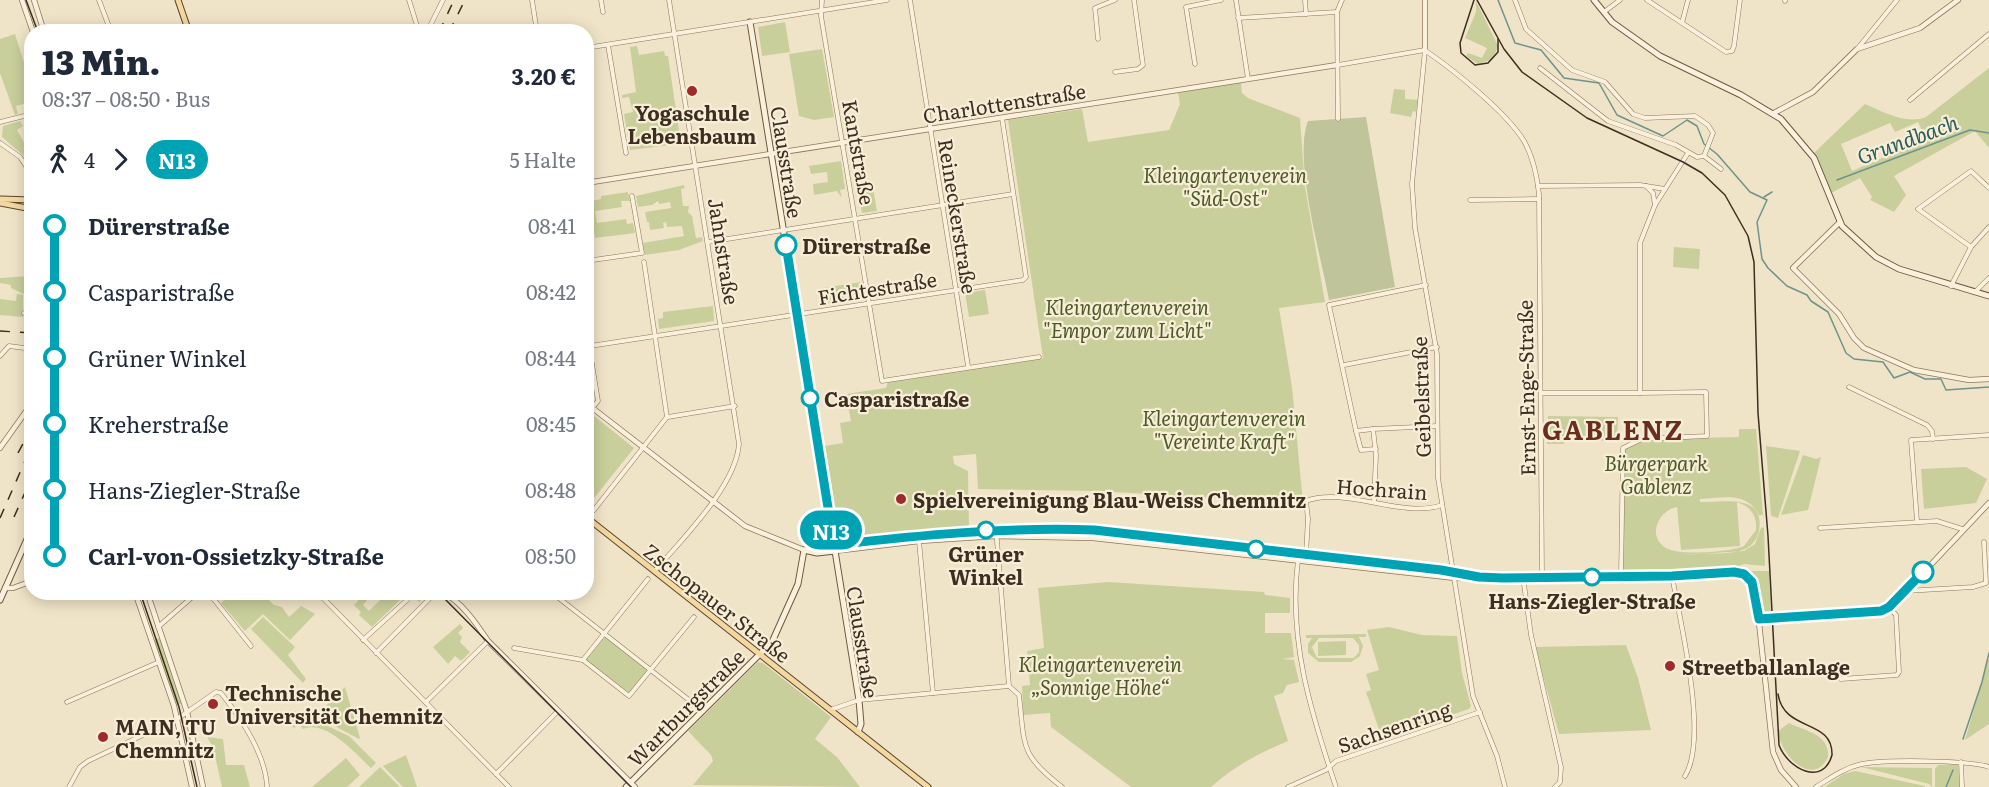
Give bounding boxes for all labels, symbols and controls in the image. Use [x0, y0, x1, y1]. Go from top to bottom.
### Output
text: 13 Min. [42, 36, 160, 85]
text: 3.20 € [511, 59, 576, 92]
street label: Charlottenstraße [920, 74, 1088, 130]
text: 08:37 – 08:50 · Bus [42, 83, 210, 113]
marker: Yogaschule Lebensbaum [685, 84, 699, 98]
place label: Yogaschule Lebensbaum [627, 97, 757, 150]
street label: Kantstraße [836, 97, 884, 207]
street label: Clausstraße [764, 104, 812, 220]
water label: Grundbach [1852, 105, 1963, 171]
street label: Reineckerstraße [932, 136, 986, 296]
icon: walk [42, 143, 75, 176]
icon: forward [104, 143, 137, 176]
text: 4 [84, 144, 95, 174]
text: N13 [158, 144, 196, 175]
text: 5 Halte [509, 144, 576, 174]
park label: Kleingartenverein "Süd-Ost" [1143, 159, 1307, 212]
street label: Jahnstraße [702, 195, 748, 307]
text: Dürerstraße [88, 209, 230, 242]
text: 08:41 [528, 210, 576, 240]
place label: Dürerstraße [802, 230, 931, 260]
marker: Dürerstraße [775, 234, 797, 256]
street label: Fichtestraße [815, 263, 939, 311]
text: Casparistraße [88, 275, 234, 308]
text: 08:42 [526, 276, 576, 306]
park label: Kleingartenverein "Empor zum Licht" [1042, 291, 1212, 344]
street label: Ernst-Enge-Straße [1508, 300, 1542, 476]
street label: Geibelstraße [1403, 336, 1437, 458]
text: Grüner Winkel [88, 341, 246, 374]
text: 08:44 [525, 342, 576, 372]
place label: Casparistraße [824, 383, 969, 413]
marker: Casparistraße [801, 389, 819, 407]
park label: Kleingartenverein "Vereinte Kraft" [1142, 402, 1306, 455]
text: Kreherstraße [88, 407, 229, 440]
text: 08:45 [526, 408, 576, 438]
district label: GABLENZ [1542, 409, 1684, 448]
park label: Bürgerpark Gablenz [1604, 447, 1708, 500]
street label: Hochrain [1335, 470, 1429, 506]
text: Hans-Ziegler-Straße [88, 473, 300, 506]
text: 08:48 [525, 474, 576, 504]
place label: Spielvereinigung Blau-Weiss Chemnitz [913, 484, 1306, 514]
marker: Spielvereinigung Blau-Weiss Chemnitz [894, 492, 908, 506]
line badge: N13 [796, 510, 866, 550]
text: N13 [812, 515, 850, 546]
marker: Grüner Winkel [977, 521, 995, 539]
street label: Zschopauer Straße [638, 535, 798, 669]
place label: Grüner Winkel [948, 538, 1024, 591]
text: Carl-von-Ossietzky-Straße [88, 539, 384, 572]
text: 08:50 [525, 540, 576, 570]
unlabelled marker [1247, 540, 1265, 558]
unlabelled marker [1912, 561, 1934, 583]
marker: Hans-Ziegler-Straße [1583, 568, 1601, 586]
street label: Clausstraße [840, 584, 888, 700]
place label: Hans-Ziegler-Straße [1488, 585, 1696, 615]
street label: Wartburgstraße [619, 641, 751, 773]
park label: Kleingartenverein „Sonnige Höhe“ [1018, 648, 1182, 701]
place label: Streetballanlage [1682, 651, 1850, 681]
marker: Streetballanlage [1663, 659, 1677, 673]
place label: Technische Universität Chemnitz [225, 677, 443, 730]
street label: Sachsenring [1333, 692, 1455, 759]
marker: Technische Universität Chemnitz [206, 697, 220, 711]
place label: MAIN, TU Chemnitz [115, 711, 216, 764]
marker: MAIN, TU Chemnitz [96, 730, 110, 744]

